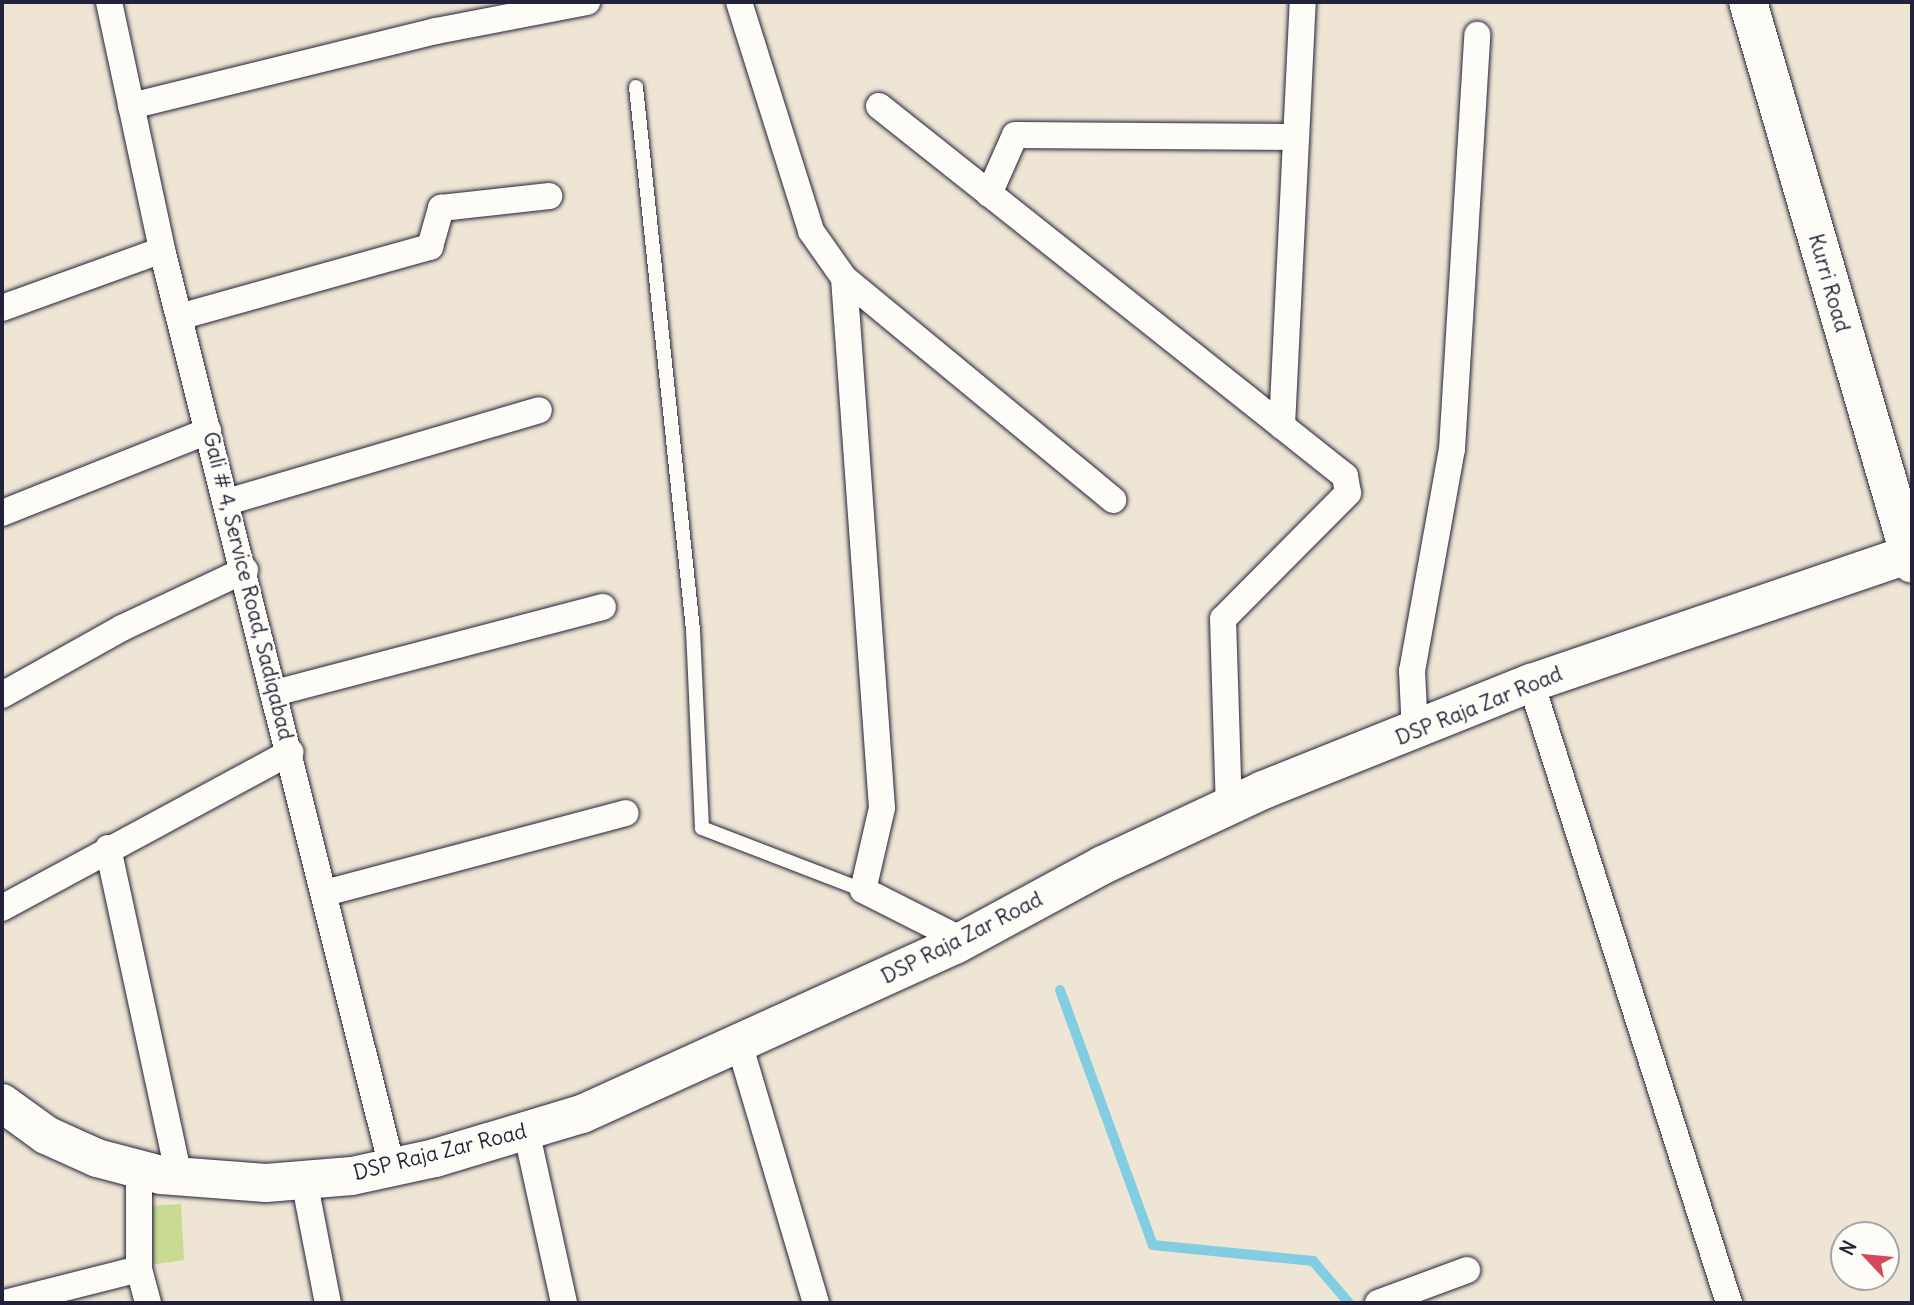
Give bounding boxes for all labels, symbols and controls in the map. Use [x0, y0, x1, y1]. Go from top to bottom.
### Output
street label: Kurri Road [1803, 231, 1855, 335]
street label: Gali # 4, Service Road, Sadiqabad [197, 429, 299, 743]
street label: DSP Raja Zar Road [1392, 661, 1566, 751]
street label: DSP Raja Zar Road [877, 886, 1047, 990]
street label: DSP Raja Zar Road [351, 1118, 529, 1186]
north arrow [1830, 1221, 1900, 1291]
text: N [1834, 1237, 1862, 1259]

